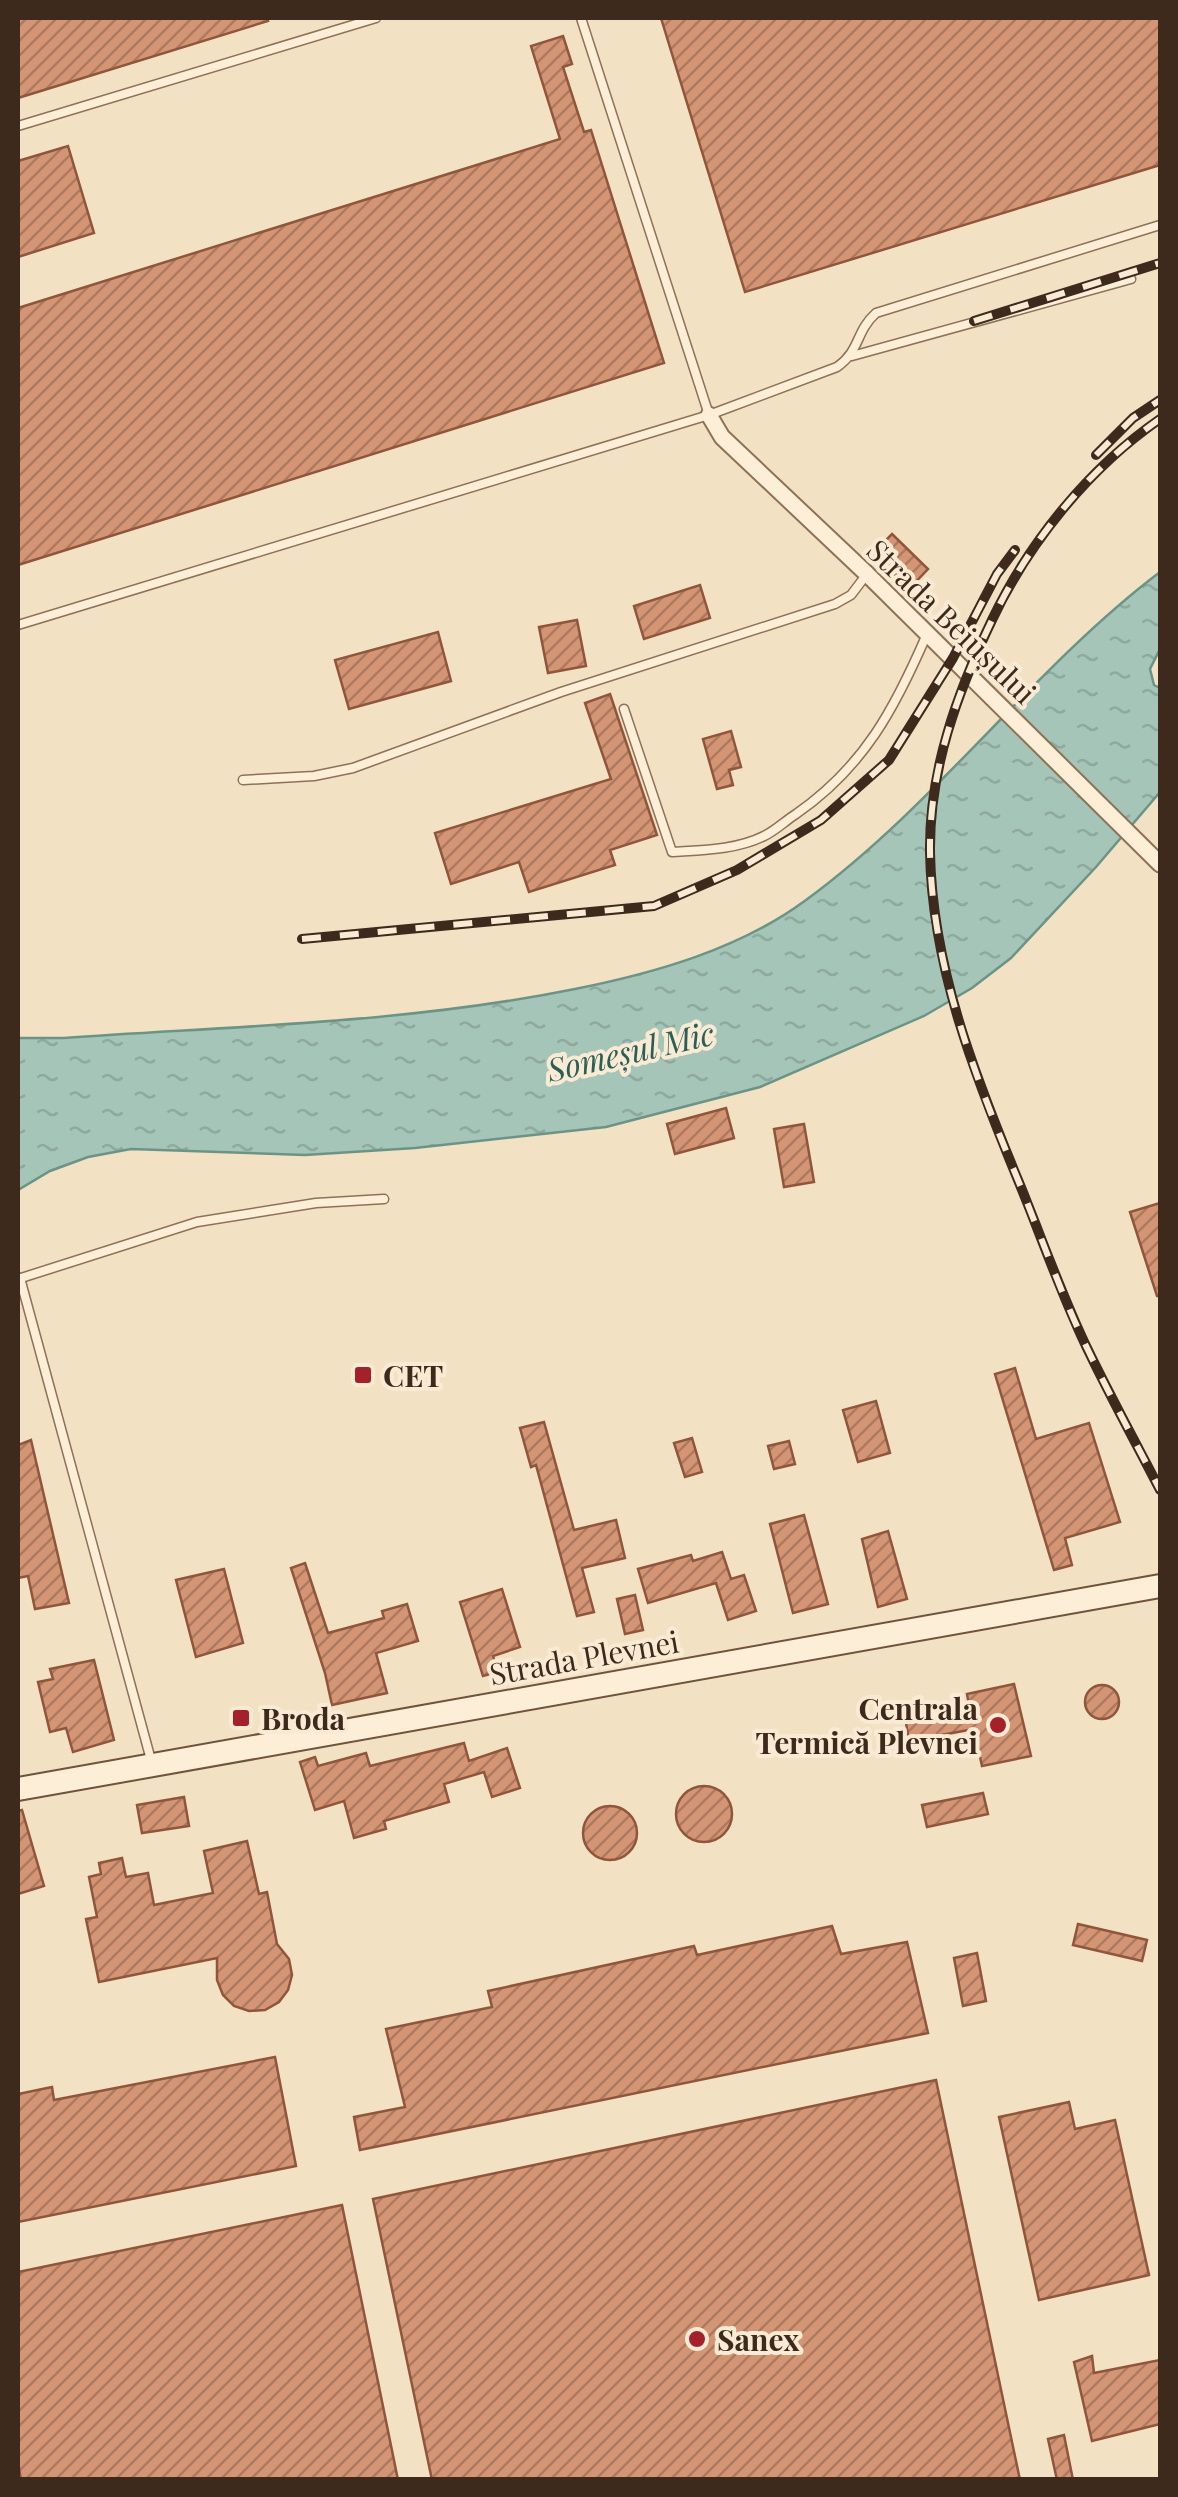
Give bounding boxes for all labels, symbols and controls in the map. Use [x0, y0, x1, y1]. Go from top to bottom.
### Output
street label: Strada Beiușului [859, 530, 1045, 712]
water label: Someșul Mic [541, 1010, 718, 1091]
place label: CET [383, 1355, 443, 1395]
marker: CET [352, 1364, 374, 1386]
street label: Strada Plevnei [486, 1621, 682, 1693]
place label: Centrala Termică Plevnei [755, 1688, 978, 1762]
place label: Broda [261, 1698, 346, 1738]
marker: Broda [230, 1707, 252, 1729]
marker: Centrala Termică Plevnei [987, 1714, 1009, 1736]
place label: Sanex [717, 2319, 800, 2359]
marker: Sanex [686, 2328, 708, 2350]

